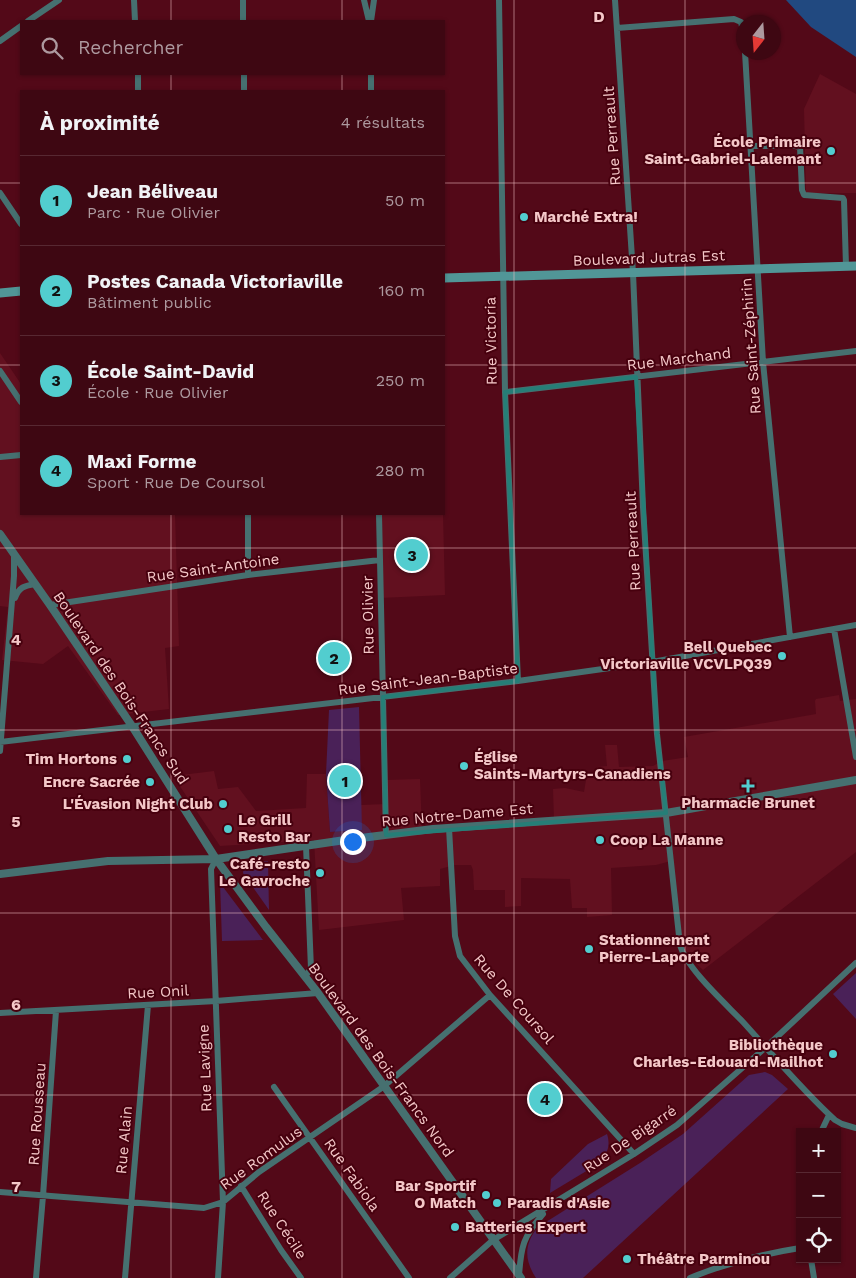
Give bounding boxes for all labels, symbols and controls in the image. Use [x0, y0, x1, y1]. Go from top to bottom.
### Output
text: D [593, 7, 605, 26]
north arrow [736, 15, 781, 60]
search box [20, 20, 445, 75]
icon: search [38, 34, 66, 62]
text: Rechercher [78, 36, 183, 59]
street label: Rue Perreault [600, 85, 624, 186]
text: À proximité [40, 110, 160, 135]
text: 4 résultats [341, 113, 425, 132]
place label: École Primaire Saint-Gabriel-Lalemant [644, 133, 821, 168]
marker: École Primaire Saint-Gabriel-Lalemant [825, 145, 837, 157]
text: Jean Béliveau [87, 180, 218, 203]
text: 1 [53, 191, 59, 210]
text: 50 m [385, 191, 425, 210]
text: Parc · Rue Olivier [87, 203, 220, 222]
place label: Marché Extra! [534, 208, 638, 226]
marker: Marché Extra! [518, 211, 530, 223]
street label: Boulevard Jutras Est [573, 246, 726, 270]
text: Postes Canada Victoriaville [87, 270, 343, 293]
street label: Rue Saint-Zéphirin [737, 277, 765, 415]
text: 2 [51, 281, 61, 300]
text: 160 m [378, 281, 425, 300]
text: Bâtiment public [87, 293, 212, 312]
street label: Rue Victoria [481, 296, 501, 385]
street label: Rue Marchand [626, 344, 732, 374]
text: École Saint-David [87, 360, 254, 383]
text: 3 [51, 371, 61, 390]
text: 250 m [376, 371, 425, 390]
text: École · Rue Olivier [87, 383, 229, 402]
text: Maxi Forme [87, 450, 197, 473]
text: 4 [51, 461, 61, 480]
text: 280 m [375, 461, 425, 480]
text: Sport · Rue De Coursol [87, 473, 265, 492]
street label: Rue Perreault [621, 490, 645, 591]
pin: 3 [396, 536, 428, 574]
street label: Rue Saint-Antoine [146, 550, 280, 586]
street label: Rue Olivier [358, 575, 378, 655]
street label: Boulevard des Bois-Francs Sud [50, 588, 192, 788]
text: 4 [11, 630, 21, 649]
place label: Bell Quebec Victoriaville VCVLPQ39 [600, 638, 772, 673]
pin: 2 [318, 639, 350, 677]
marker: Bell Quebec Victoriaville VCVLPQ39 [776, 650, 788, 662]
street label: Rue Saint-Jean-Baptiste [337, 659, 519, 699]
place label: Église Saints-Martyrs-Canadiens [474, 748, 671, 783]
place label: Tim Hortons [25, 750, 117, 768]
marker: Tim Hortons [121, 753, 133, 765]
marker: Église Saints-Martyrs-Canadiens [458, 760, 470, 772]
pin: 1 [329, 762, 361, 800]
place label: Encre Sacrée [43, 773, 140, 791]
marker: Encre Sacrée [144, 776, 156, 788]
marker: Pharmacie Brunet [742, 780, 754, 792]
place label: Pharmacie Brunet [681, 794, 815, 812]
place label: L'Évasion Night Club [63, 795, 213, 813]
marker: L'Évasion Night Club [217, 798, 229, 810]
street label: Rue Notre-Dame Est [380, 799, 534, 831]
place label: Le Grill Resto Bar [238, 811, 311, 846]
text: 5 [11, 812, 21, 831]
marker: Le Grill Resto Bar [222, 823, 234, 835]
your location [340, 829, 366, 855]
place label: Coop La Manne [610, 831, 724, 849]
marker: Coop La Manne [594, 834, 606, 846]
place label: Café-resto Le Gavroche [219, 855, 310, 890]
marker: Café-resto Le Gavroche [314, 867, 326, 879]
place label: Stationnement Pierre-Laporte [599, 931, 710, 966]
marker: Stationnement Pierre-Laporte [583, 943, 595, 955]
street label: Rue De Coursol [470, 950, 558, 1048]
street label: Boulevard des Bois-Francs Nord [304, 959, 458, 1161]
street label: Rue Onil [127, 981, 190, 1003]
text: 6 [11, 995, 21, 1014]
street label: Rue Lavigne [194, 1024, 216, 1112]
place label: Bibliothèque Charles-Edouard-Mailhot [633, 1036, 823, 1071]
marker: Bibliothèque Charles-Edouard-Mailhot [827, 1048, 839, 1060]
street label: Rue Rousseau [24, 1062, 50, 1166]
pin: 4 [529, 1080, 561, 1118]
street label: Rue De Bigarré [580, 1101, 680, 1177]
street label: Rue Alain [112, 1105, 136, 1175]
street label: Rue Romulus [217, 1122, 306, 1194]
map controls [796, 1128, 841, 1263]
button: + [796, 1128, 841, 1173]
street label: Rue Fabiola [320, 1135, 384, 1215]
button: − [796, 1173, 841, 1218]
text: 7 [11, 1177, 21, 1196]
place label: Bar Sportif O Match [395, 1177, 477, 1212]
street label: Rue Cécile [253, 1188, 311, 1262]
marker: Bar Sportif O Match [480, 1189, 492, 1201]
place label: Paradis d'Asie [507, 1194, 610, 1212]
marker: Paradis d'Asie [491, 1197, 503, 1209]
place label: Batteries Expert [465, 1218, 586, 1236]
button: locate [796, 1218, 841, 1263]
marker: Batteries Expert [449, 1221, 461, 1233]
place label: Théâtre Parminou [637, 1250, 770, 1268]
marker: Théâtre Parminou [621, 1253, 633, 1265]

